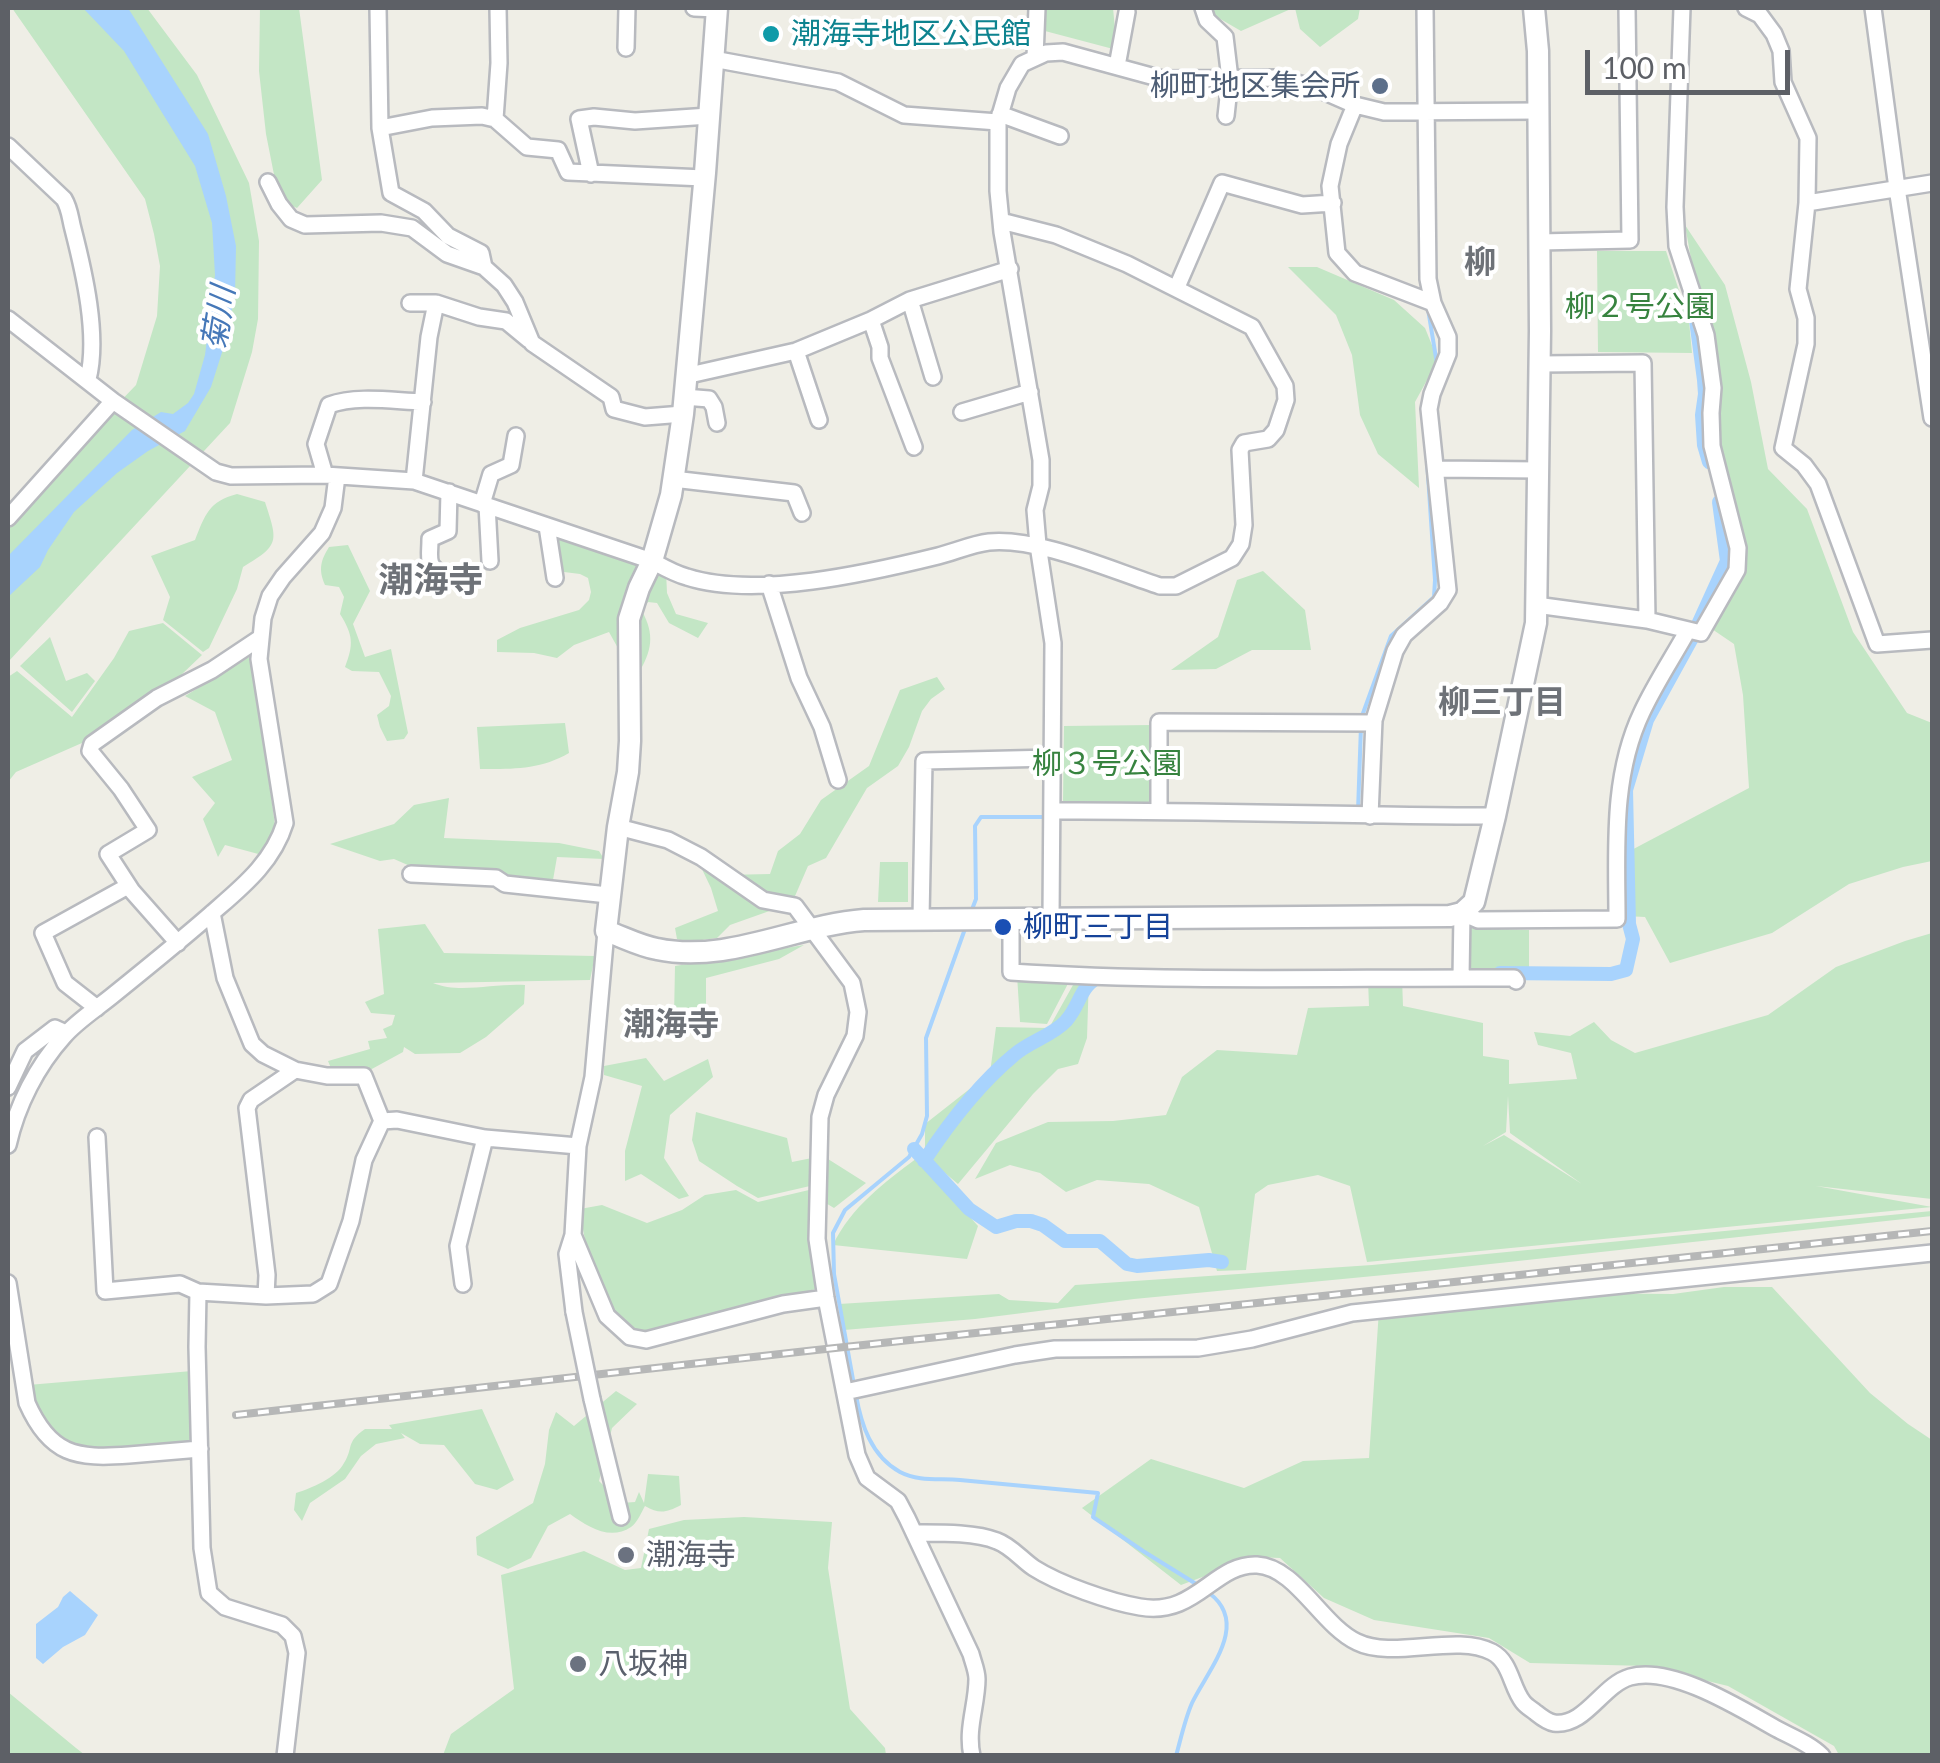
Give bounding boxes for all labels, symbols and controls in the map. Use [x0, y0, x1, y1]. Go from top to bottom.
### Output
place label: 潮海寺地区公民館 [791, 16, 1031, 52]
marker: 潮海寺地区公民館 [760, 23, 782, 45]
scale bar [1590, 30, 1795, 92]
text: 100 m [1602, 49, 1687, 85]
place label: 柳町地区集会所 [1150, 68, 1360, 104]
marker: 柳町地区集会所 [1369, 75, 1391, 97]
district label: 柳 [1464, 244, 1496, 282]
water label: 菊川 [195, 283, 243, 353]
park label: 柳２号公園 [1565, 289, 1715, 325]
district label: 潮海寺 [379, 560, 483, 602]
district label: 柳三丁目 [1438, 684, 1566, 722]
park label: 柳３号公園 [1032, 746, 1182, 782]
place label: 柳町三丁目 [1023, 909, 1173, 945]
marker: 柳町三丁目 [992, 916, 1014, 938]
district label: 潮海寺 [623, 1006, 719, 1044]
place label: 潮海寺 [646, 1537, 736, 1573]
marker: 潮海寺 [615, 1544, 637, 1566]
place label: 八坂神 [598, 1646, 688, 1682]
marker: 八坂神 [567, 1653, 589, 1675]

